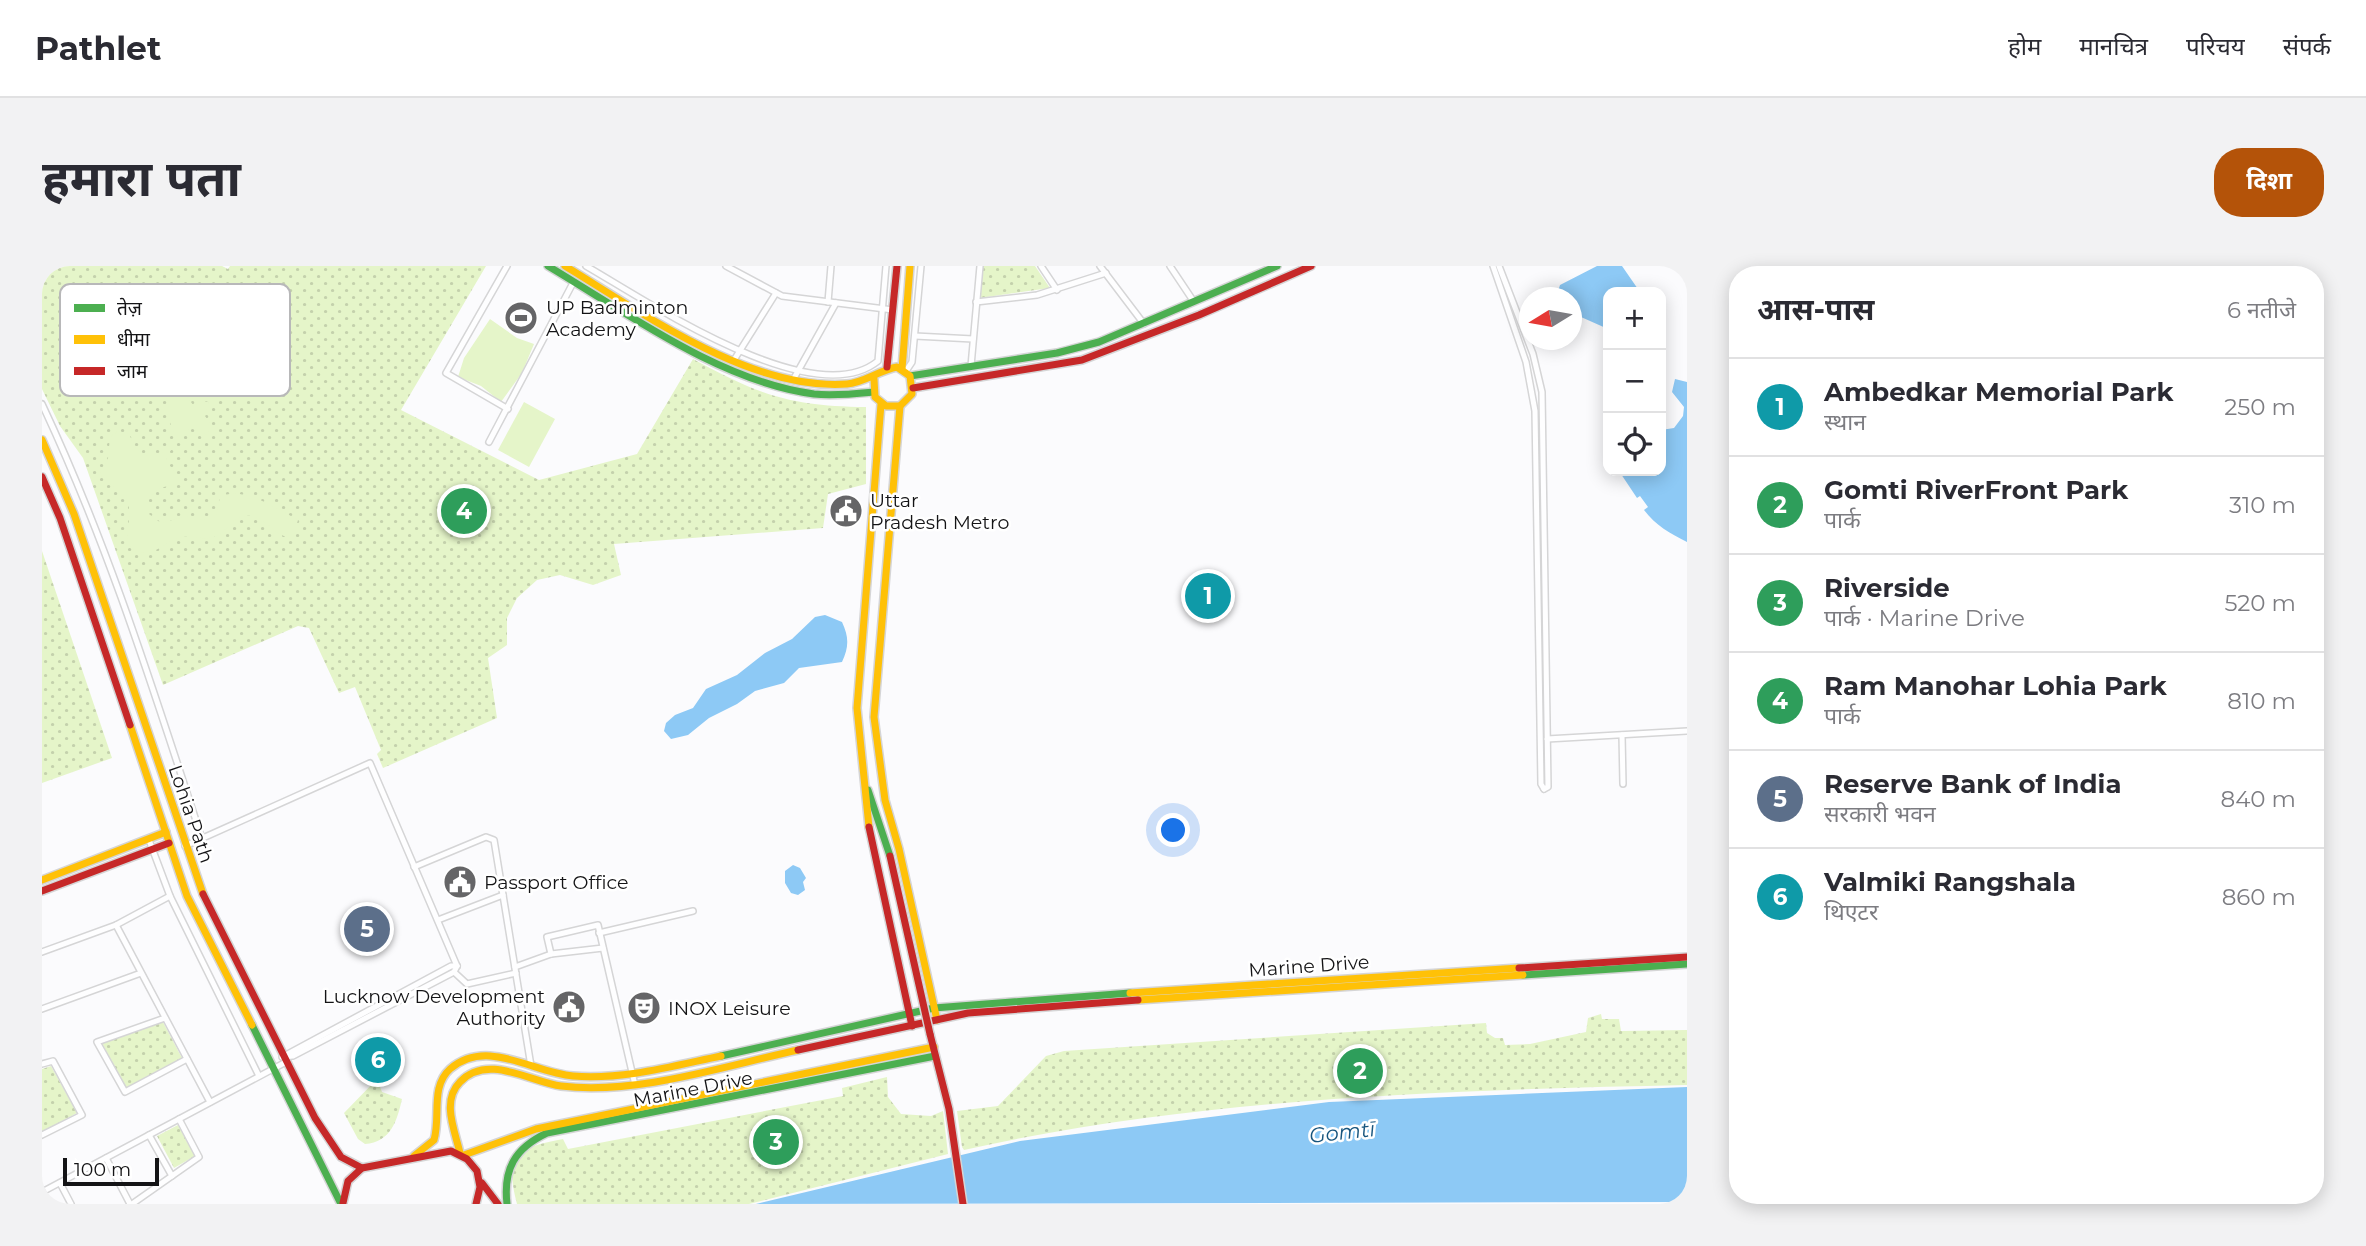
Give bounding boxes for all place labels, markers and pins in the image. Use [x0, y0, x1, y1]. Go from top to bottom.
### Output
place label: UP Badminton Academy [546, 296, 688, 341]
sports icon: UP Badminton Academy [502, 299, 540, 337]
pin: 4 [441, 485, 487, 537]
place label: Uttar Pradesh Metro [870, 489, 1009, 534]
public building icon: Uttar Pradesh Metro [827, 492, 865, 530]
pin: 1 [1185, 570, 1231, 622]
public building icon: Passport Office [441, 863, 479, 901]
place label: Passport Office [484, 871, 628, 894]
pin: 5 [344, 903, 390, 955]
place label: Lucknow Development Authority [323, 985, 546, 1030]
public building icon: Lucknow Development Authority [550, 988, 588, 1026]
theatre icon: INOX Leisure [625, 989, 663, 1027]
place label: INOX Leisure [668, 997, 791, 1020]
pin: 6 [355, 1034, 401, 1086]
pin: 2 [1337, 1045, 1383, 1097]
pin: 3 [753, 1116, 799, 1168]

